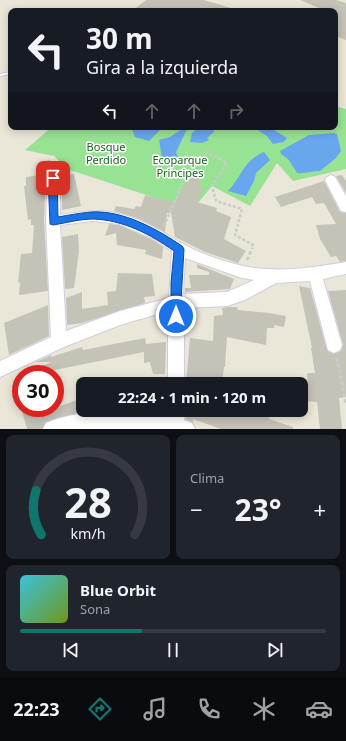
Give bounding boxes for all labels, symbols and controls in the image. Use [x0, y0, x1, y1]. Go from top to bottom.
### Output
text: 30 m [86, 19, 153, 57]
icon: left [20, 24, 72, 76]
text: Gira a la izquierda [86, 55, 238, 79]
icon: left [99, 100, 121, 122]
icon: ahead [141, 100, 163, 122]
icon: ahead [183, 100, 205, 122]
icon: right [225, 100, 247, 122]
park label: Bosque Perdido [86, 139, 126, 167]
park label: Ecoparque Principes [152, 152, 208, 180]
pin [36, 161, 70, 195]
icon: arrive [42, 167, 64, 189]
position arrow [155, 295, 197, 337]
speed limit sign: 30 [12, 365, 64, 417]
text: 22:24 · 1 min · 120 m [118, 387, 266, 407]
text: Clima [190, 469, 224, 487]
text: 28 [64, 474, 112, 530]
text: 23° [234, 489, 282, 530]
text: − [190, 494, 203, 524]
text: + [313, 494, 326, 524]
text: km/h [70, 524, 106, 543]
text: Blue Orbit [80, 580, 156, 600]
text: Sona [80, 600, 110, 618]
icon: previous [60, 639, 82, 661]
icon: pause [162, 639, 184, 661]
icon: next [264, 639, 286, 661]
icon: directions [86, 695, 114, 723]
icon: music [141, 695, 169, 723]
icon: phone [195, 695, 223, 723]
icon: climate [250, 695, 278, 723]
icon: car [305, 695, 333, 723]
text: 22:23 [13, 697, 60, 721]

